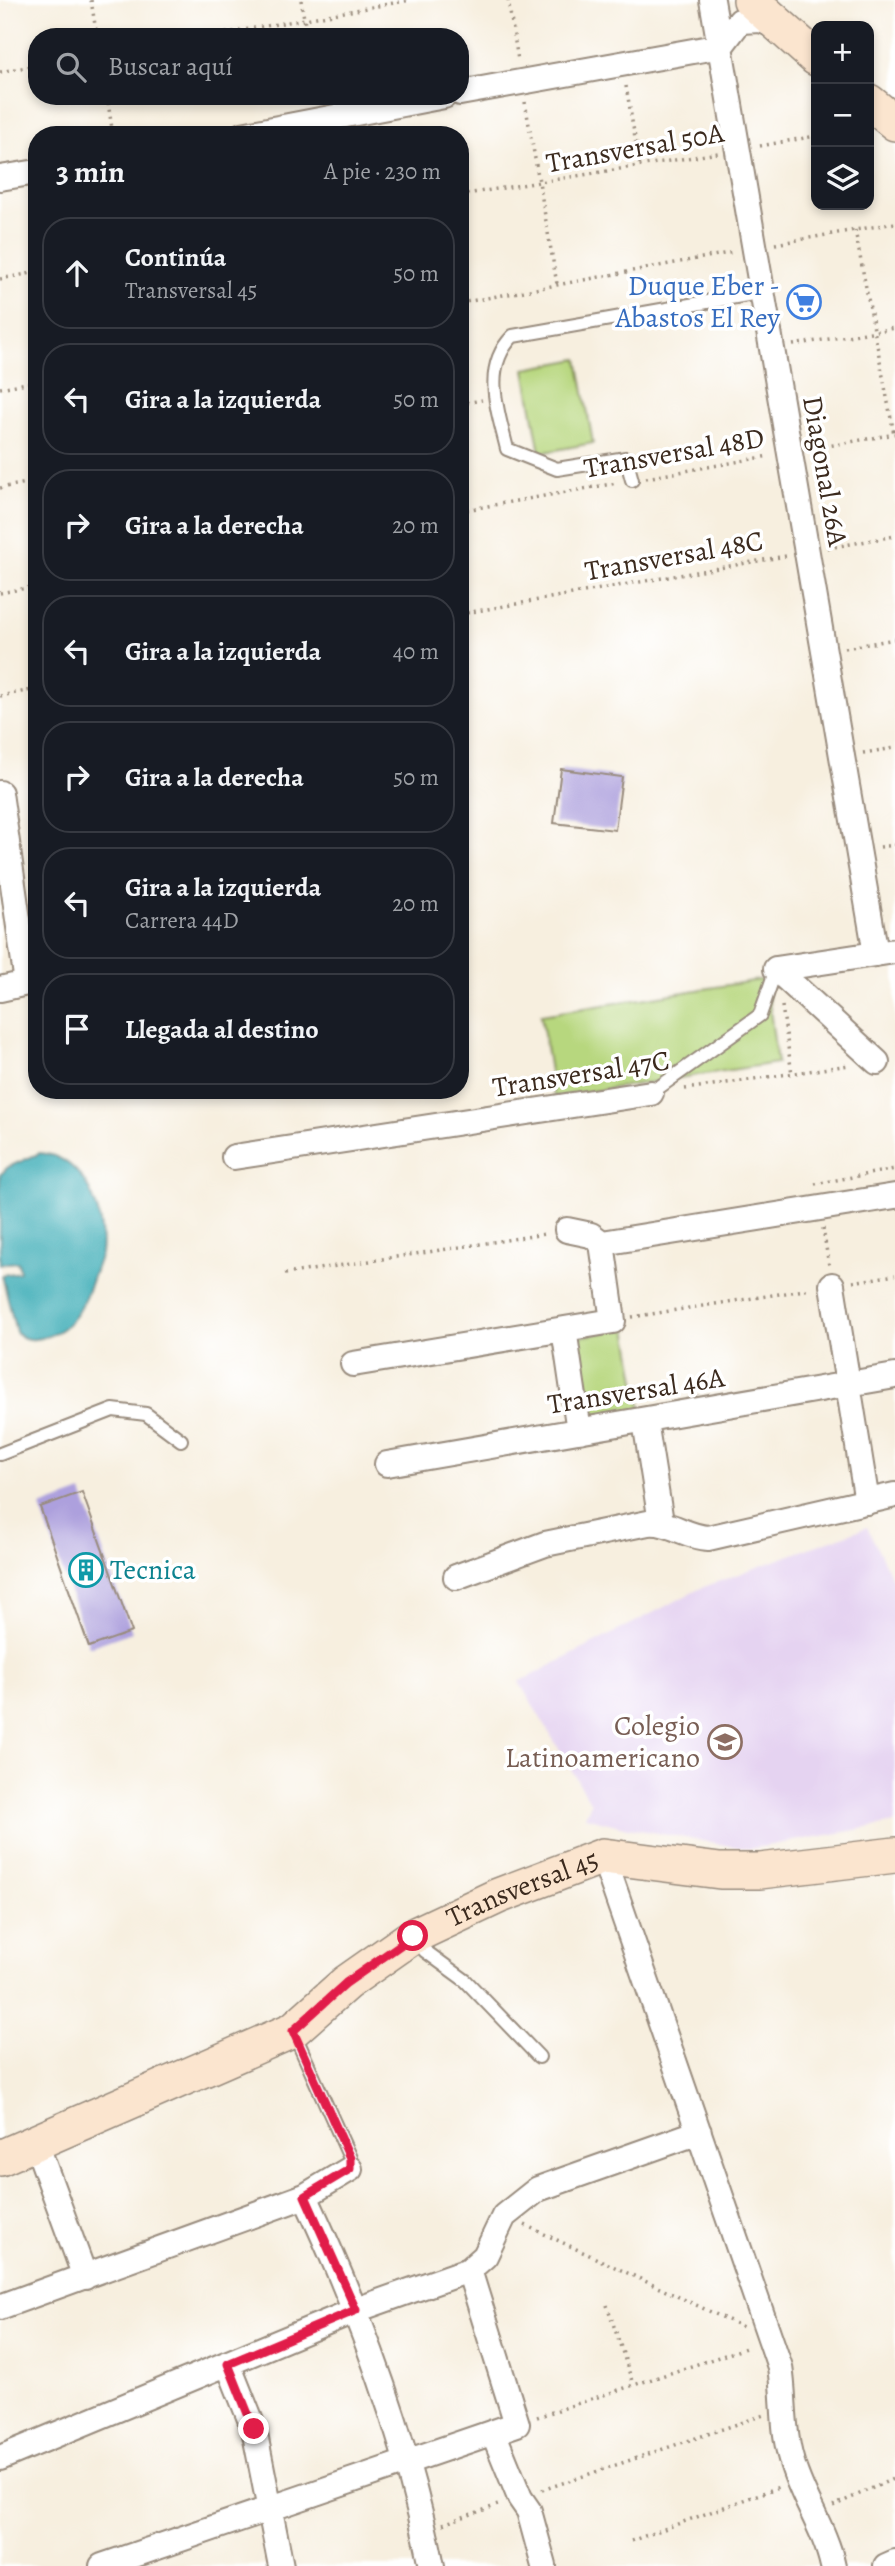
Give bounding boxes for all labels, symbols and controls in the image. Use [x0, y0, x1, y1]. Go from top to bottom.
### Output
map controls [811, 21, 874, 210]
button: + [811, 21, 874, 84]
search box [28, 28, 469, 105]
icon: search [52, 48, 90, 86]
text: Buscar aquí [108, 49, 233, 84]
button: − [811, 84, 874, 147]
street label: Transversal 50A [543, 114, 727, 182]
button: layers [811, 147, 874, 210]
text: 3 min [56, 152, 125, 192]
text: A pie · 230 m [324, 156, 441, 187]
text: Continúa [125, 240, 226, 275]
icon: ahead [58, 254, 96, 292]
text: 50 m [393, 258, 439, 289]
place label: Duque Eber - Abastos El Rey [614, 267, 781, 337]
text: Transversal 45 [125, 275, 257, 306]
supermarket icon: Duque Eber - Abastos El Rey [785, 283, 823, 321]
icon: left [58, 380, 96, 418]
text: Gira a la izquierda [125, 382, 321, 417]
text: 50 m [393, 384, 439, 415]
street label: Diagonal 26A [793, 393, 857, 550]
street label: Transversal 48D [581, 418, 767, 488]
icon: right [58, 506, 96, 544]
text: Gira a la derecha [125, 508, 304, 543]
text: 20 m [392, 510, 439, 541]
street label: Transversal 48C [582, 522, 766, 590]
icon: left [58, 632, 96, 670]
text: Gira a la izquierda [125, 634, 321, 669]
text: 40 m [393, 636, 439, 667]
icon: right [58, 758, 96, 796]
text: Gira a la derecha [125, 760, 304, 795]
text: 50 m [393, 762, 439, 793]
text: Gira a la izquierda [125, 870, 321, 905]
icon: left [58, 884, 96, 922]
text: 20 m [392, 888, 439, 919]
text: Carrera 44D [125, 905, 239, 936]
icon: arrive [58, 1010, 96, 1048]
text: Llegada al destino [125, 1012, 319, 1047]
street label: Transversal 47C [490, 1041, 672, 1107]
street label: Transversal 46A [545, 1358, 728, 1424]
building icon: Tecnica [67, 1551, 105, 1589]
place label: Tecnica [110, 1551, 196, 1589]
place label: Colegio Latinoamericano [505, 1707, 700, 1777]
school or university icon: Colegio Latinoamericano [706, 1723, 744, 1761]
street label: Transversal 45 [440, 1840, 604, 1937]
route start [397, 1920, 428, 1951]
route end [238, 2413, 269, 2444]

